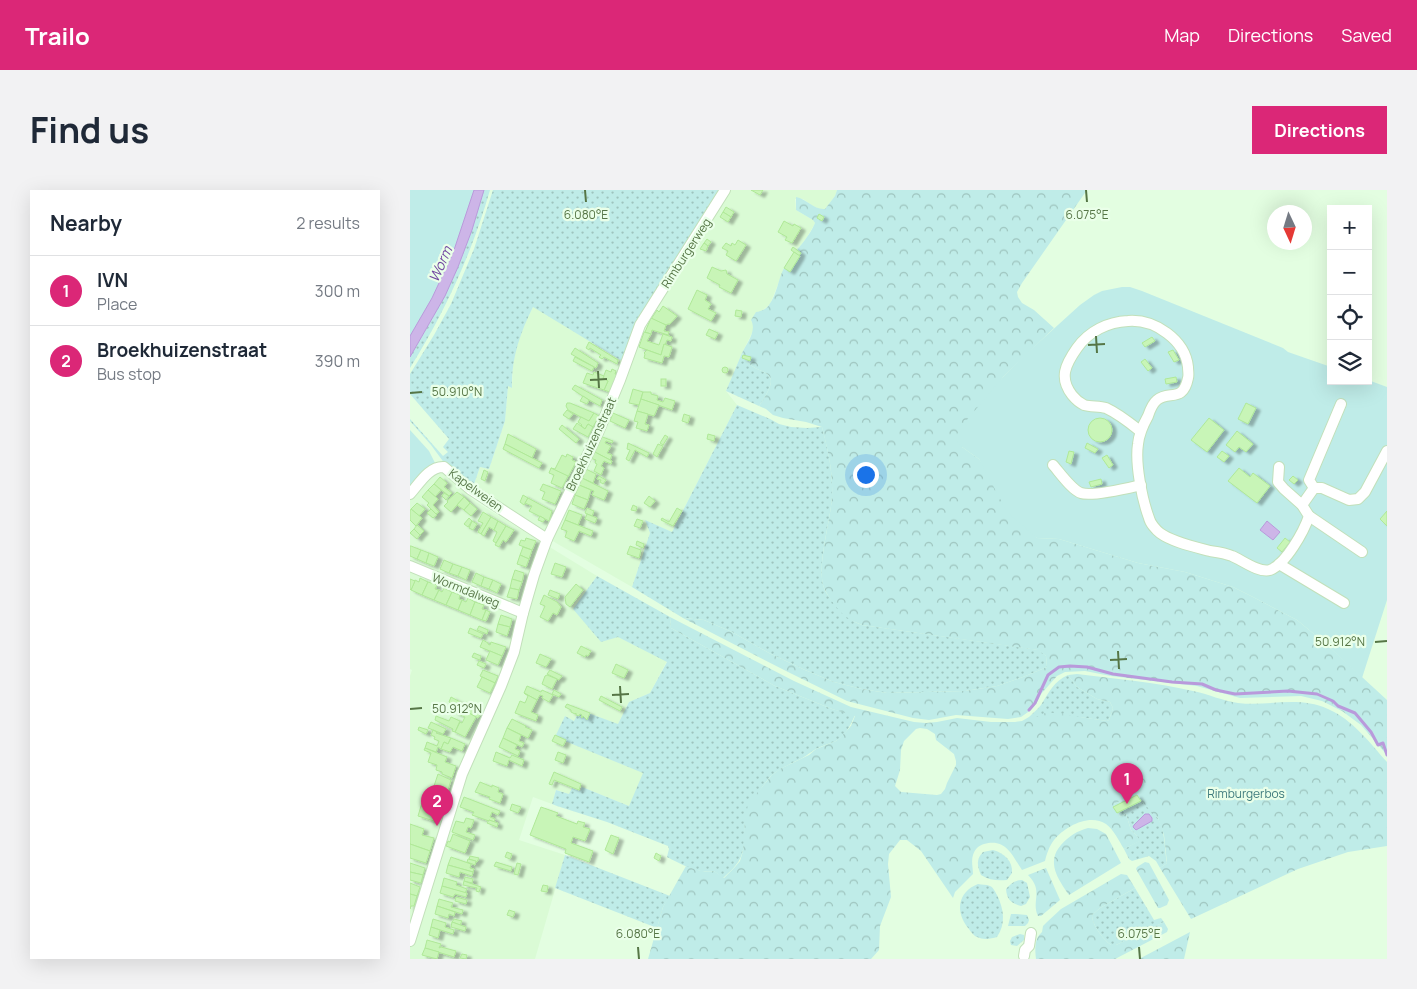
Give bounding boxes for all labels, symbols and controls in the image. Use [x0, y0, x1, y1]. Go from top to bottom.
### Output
text: Trailo [25, 19, 90, 52]
text: Map [1164, 23, 1200, 47]
text: Directions [1228, 23, 1313, 47]
text: Saved [1341, 23, 1392, 47]
text: Find us [30, 106, 149, 154]
button: Directions [1252, 106, 1387, 154]
north arrow [1267, 205, 1312, 250]
map controls [1327, 205, 1372, 385]
button: + [1327, 205, 1372, 250]
text: 6.080°E [564, 206, 608, 223]
text: 6.075°E [1065, 206, 1109, 223]
text: Nearby [50, 209, 122, 237]
text: 2 results [296, 212, 360, 234]
street label: Rimburgerweg [657, 215, 715, 291]
water label: Worm [424, 242, 457, 285]
button: − [1327, 250, 1372, 295]
text: IVN [97, 267, 128, 293]
text: 1 [62, 280, 70, 302]
text: 300 m [315, 280, 360, 302]
text: Place [97, 293, 137, 315]
button: locate [1327, 295, 1372, 340]
text: Broekhuizenstraat [97, 337, 267, 363]
button: layers [1327, 340, 1372, 385]
text: 2 [61, 350, 71, 372]
text: 390 m [315, 350, 360, 372]
text: Bus stop [97, 363, 161, 385]
text: 50.910°N [432, 383, 482, 400]
street label: Broekhuizenstraat [562, 394, 620, 494]
your location [853, 462, 879, 488]
street label: Kapelweien [445, 464, 507, 516]
street label: Wormdalweg [430, 569, 502, 611]
text: 50.912°N [1315, 633, 1365, 650]
text: 50.912°N [432, 700, 482, 717]
pin: 1 [1111, 763, 1143, 804]
pin: 2 [421, 785, 453, 826]
park label: Rimburgerbos [1207, 785, 1285, 802]
text: 6.080°E [616, 925, 660, 942]
text: 6.075°E [1117, 925, 1161, 942]

